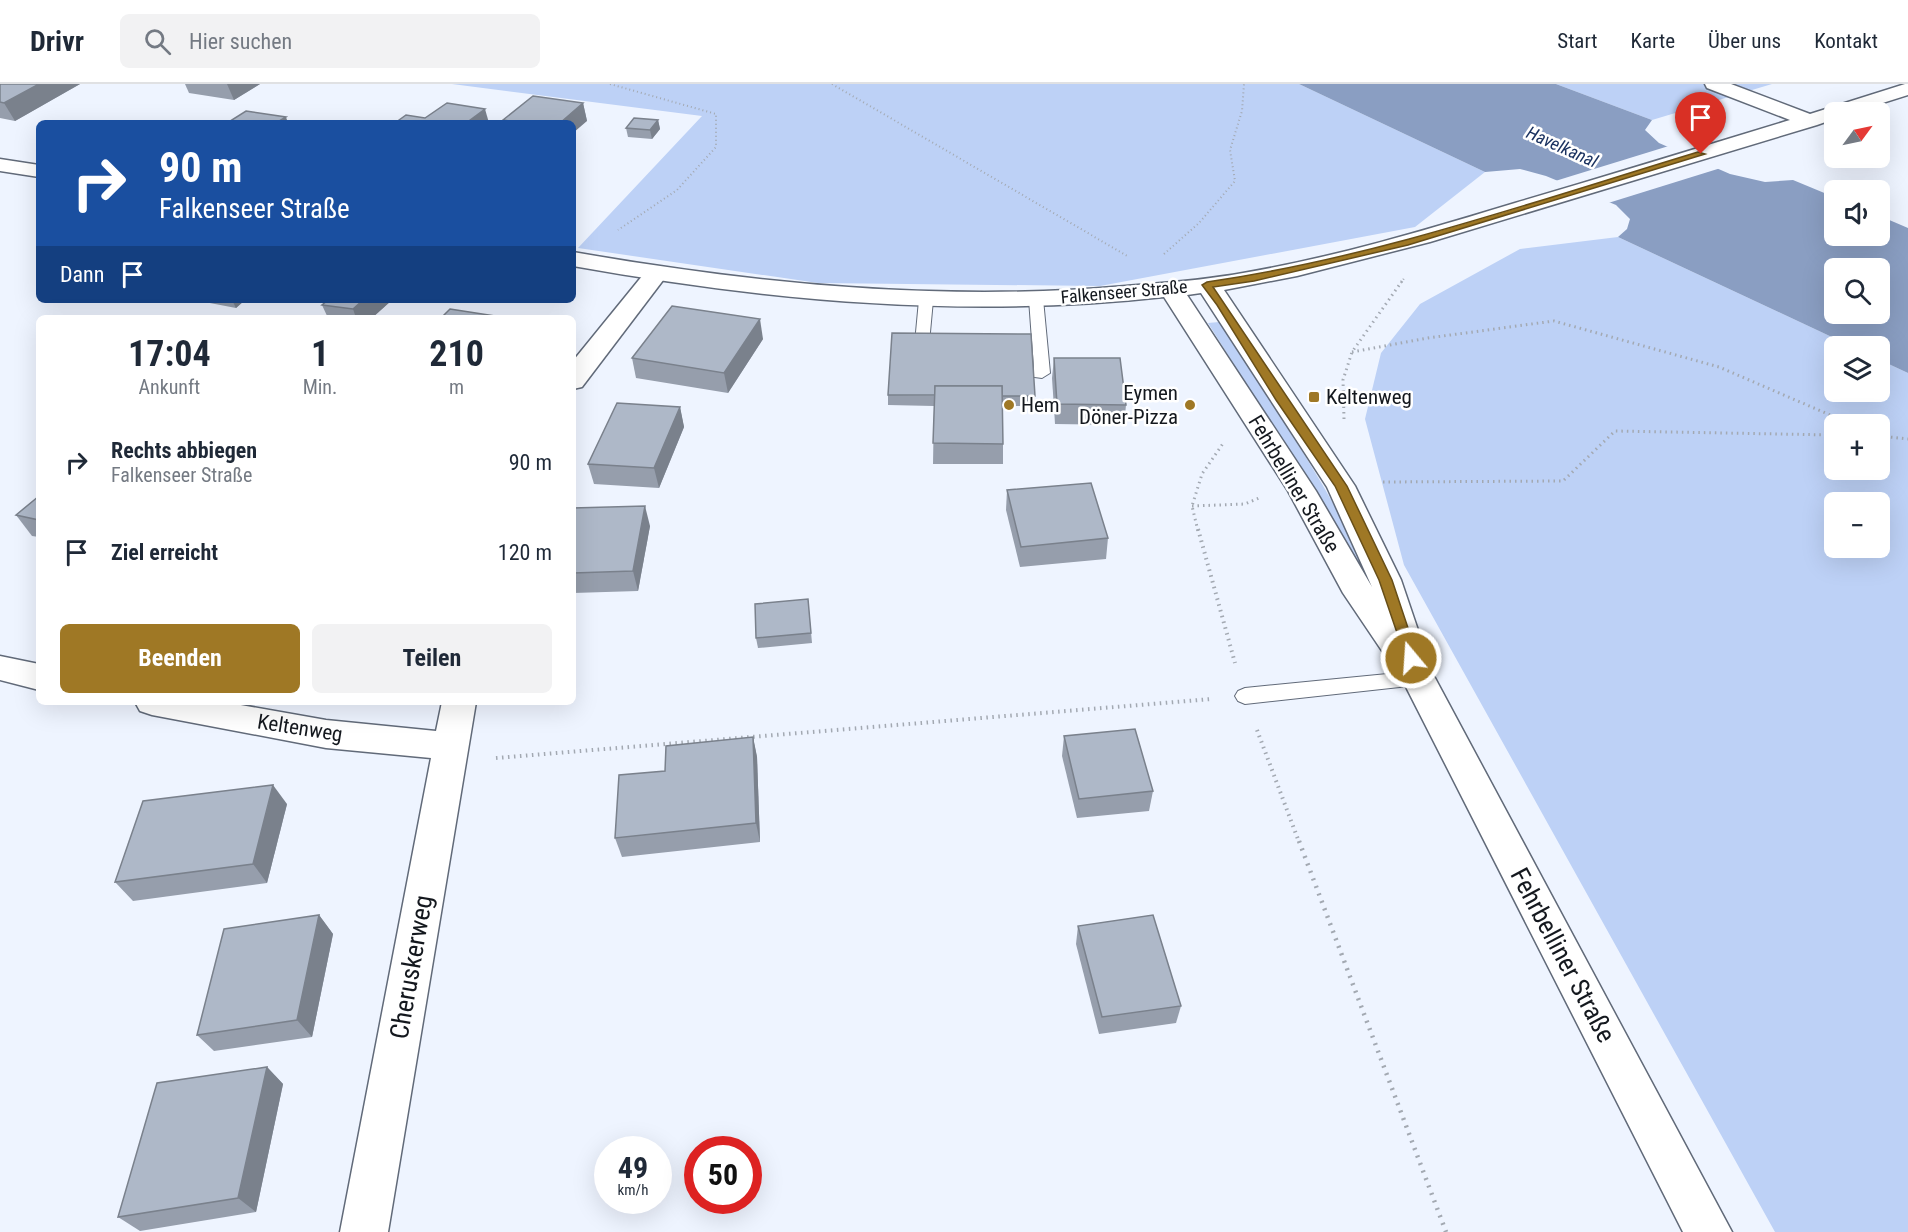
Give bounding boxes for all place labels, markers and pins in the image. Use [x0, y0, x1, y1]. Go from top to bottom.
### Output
pin [1675, 92, 1726, 154]
place label: Eymen Döner-Pizza [1079, 381, 1178, 429]
place label: Keltenweg [1326, 385, 1412, 409]
marker: Keltenweg [1307, 390, 1321, 404]
place label: Hem [1021, 393, 1060, 417]
marker: Hem [1002, 398, 1016, 412]
marker: Eymen Döner-Pizza [1183, 398, 1197, 412]

